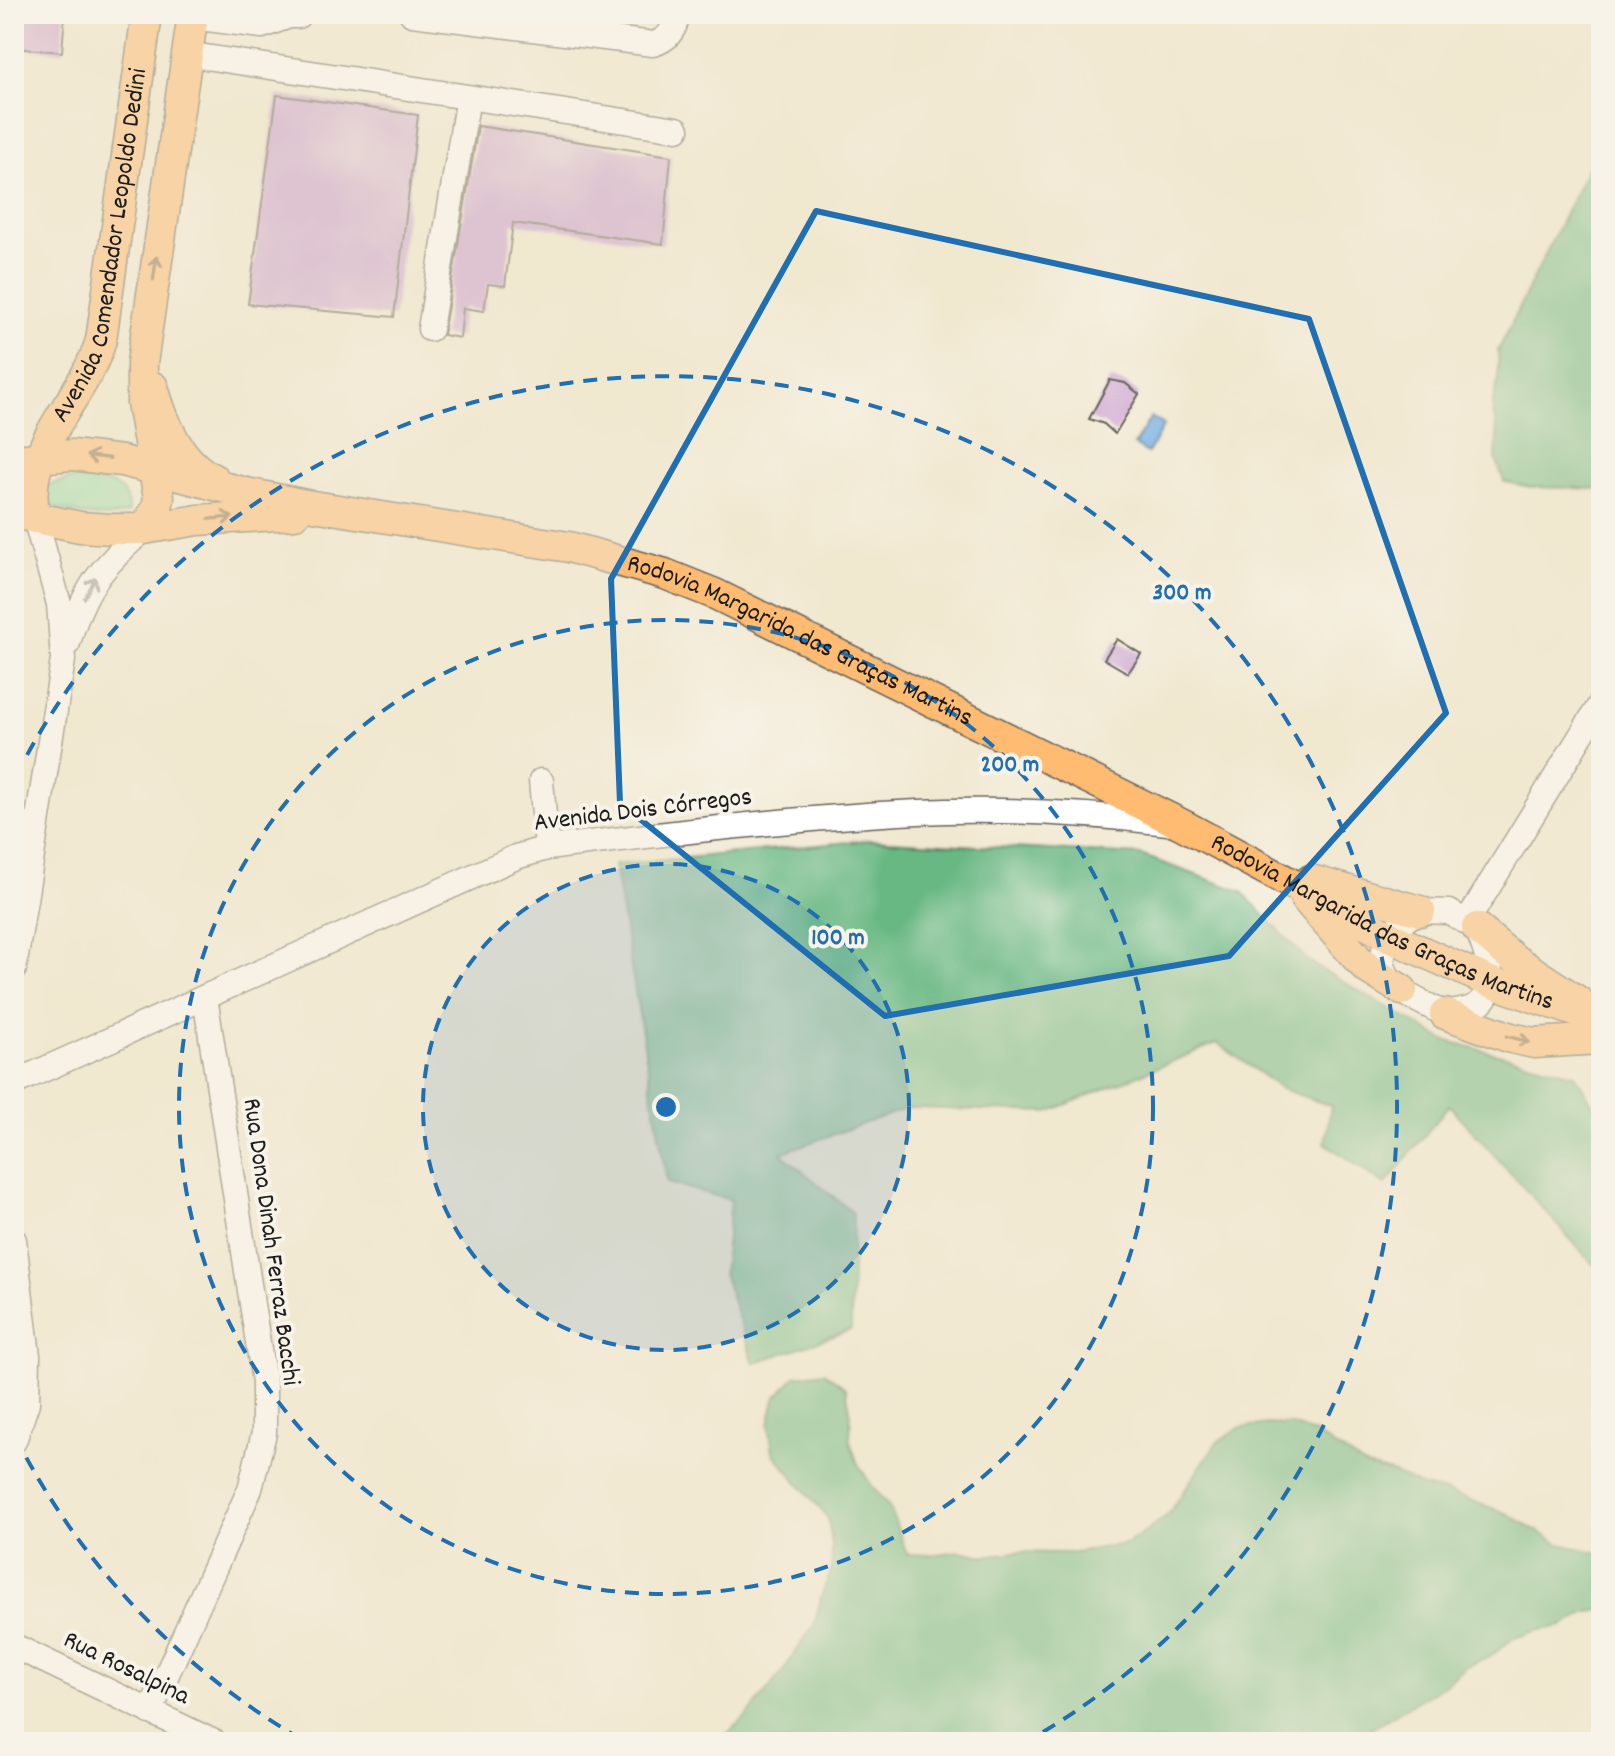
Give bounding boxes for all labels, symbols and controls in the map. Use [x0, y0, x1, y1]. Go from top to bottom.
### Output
street label: Avenida Comendador Leopoldo Dedini [43, 66, 158, 430]
one-way arrow [148, 255, 163, 282]
one-way arrow [85, 450, 112, 465]
one-way arrow [207, 511, 234, 526]
street label: Rodovia Margarida das Graças Martins [623, 546, 979, 737]
one-way arrow [82, 577, 98, 600]
text: 300 m [1153, 577, 1211, 611]
text: 200 m [981, 749, 1039, 783]
street label: Avenida Dois Córregos [532, 779, 754, 843]
street label: Rodovia Margarida das Graças Martins [1204, 825, 1559, 1021]
text: 100 m [811, 922, 865, 956]
one-way arrow [1505, 1033, 1531, 1048]
centre of rings [652, 1093, 680, 1121]
street label: Rua Dona Dinah Ferraz Bacchi [232, 1096, 309, 1388]
street label: Rua Rosalpina [57, 1622, 196, 1716]

